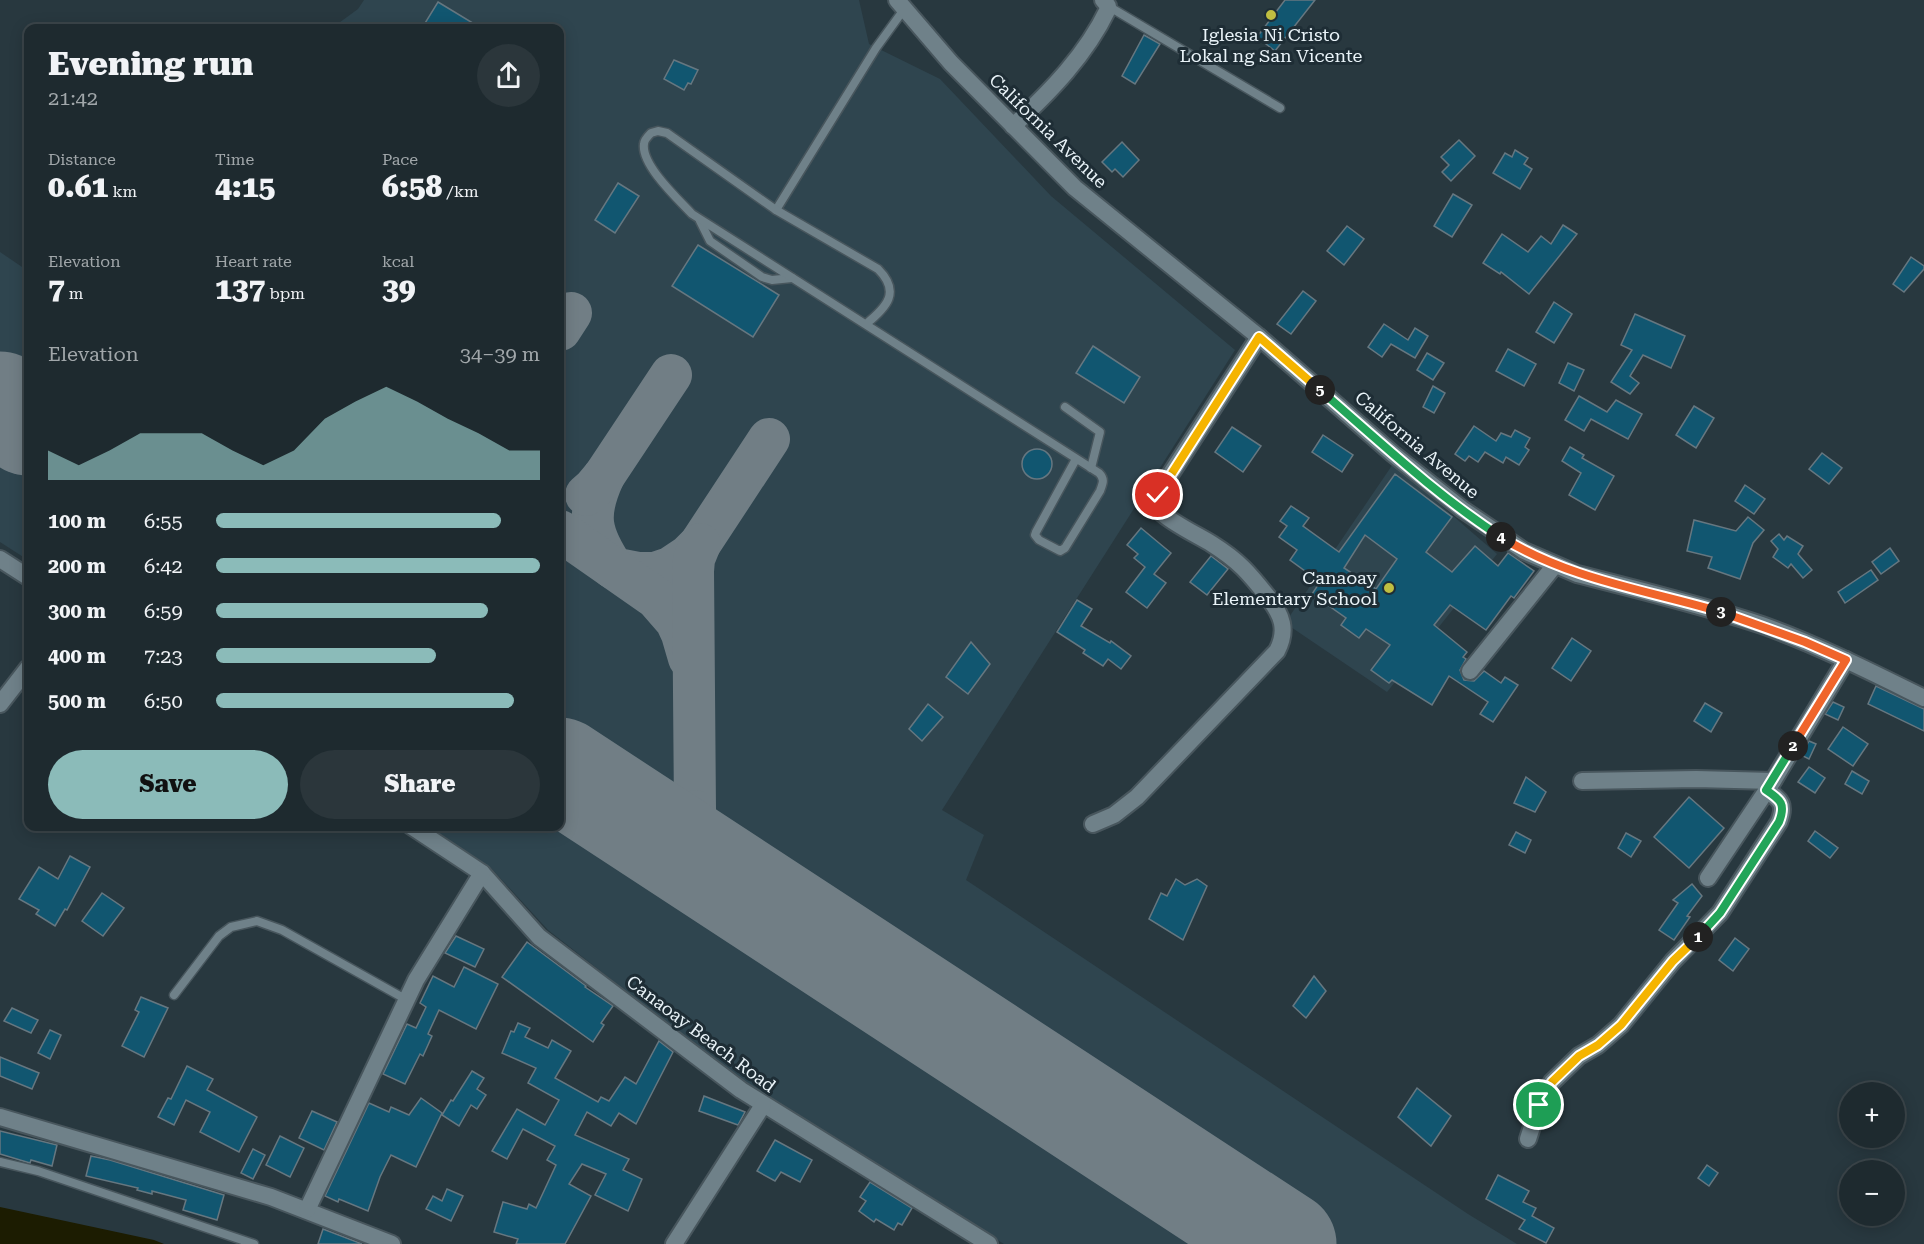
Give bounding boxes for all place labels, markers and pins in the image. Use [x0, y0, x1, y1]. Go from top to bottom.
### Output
marker: Iglesia Ni Cristo Lokal ng San Vicente [1264, 8, 1278, 22]
place label: Iglesia Ni Cristo Lokal ng San Vicente [1180, 24, 1363, 66]
pin: 5 [1305, 375, 1335, 405]
pin [1132, 469, 1183, 520]
pin: 4 [1486, 522, 1516, 552]
place label: Canaoay Elementary School [1212, 567, 1377, 609]
marker: Canaoay Elementary School [1382, 581, 1396, 595]
pin: 3 [1706, 597, 1736, 627]
pin: 2 [1778, 731, 1808, 761]
pin: 1 [1683, 922, 1713, 952]
pin [1513, 1079, 1564, 1130]

